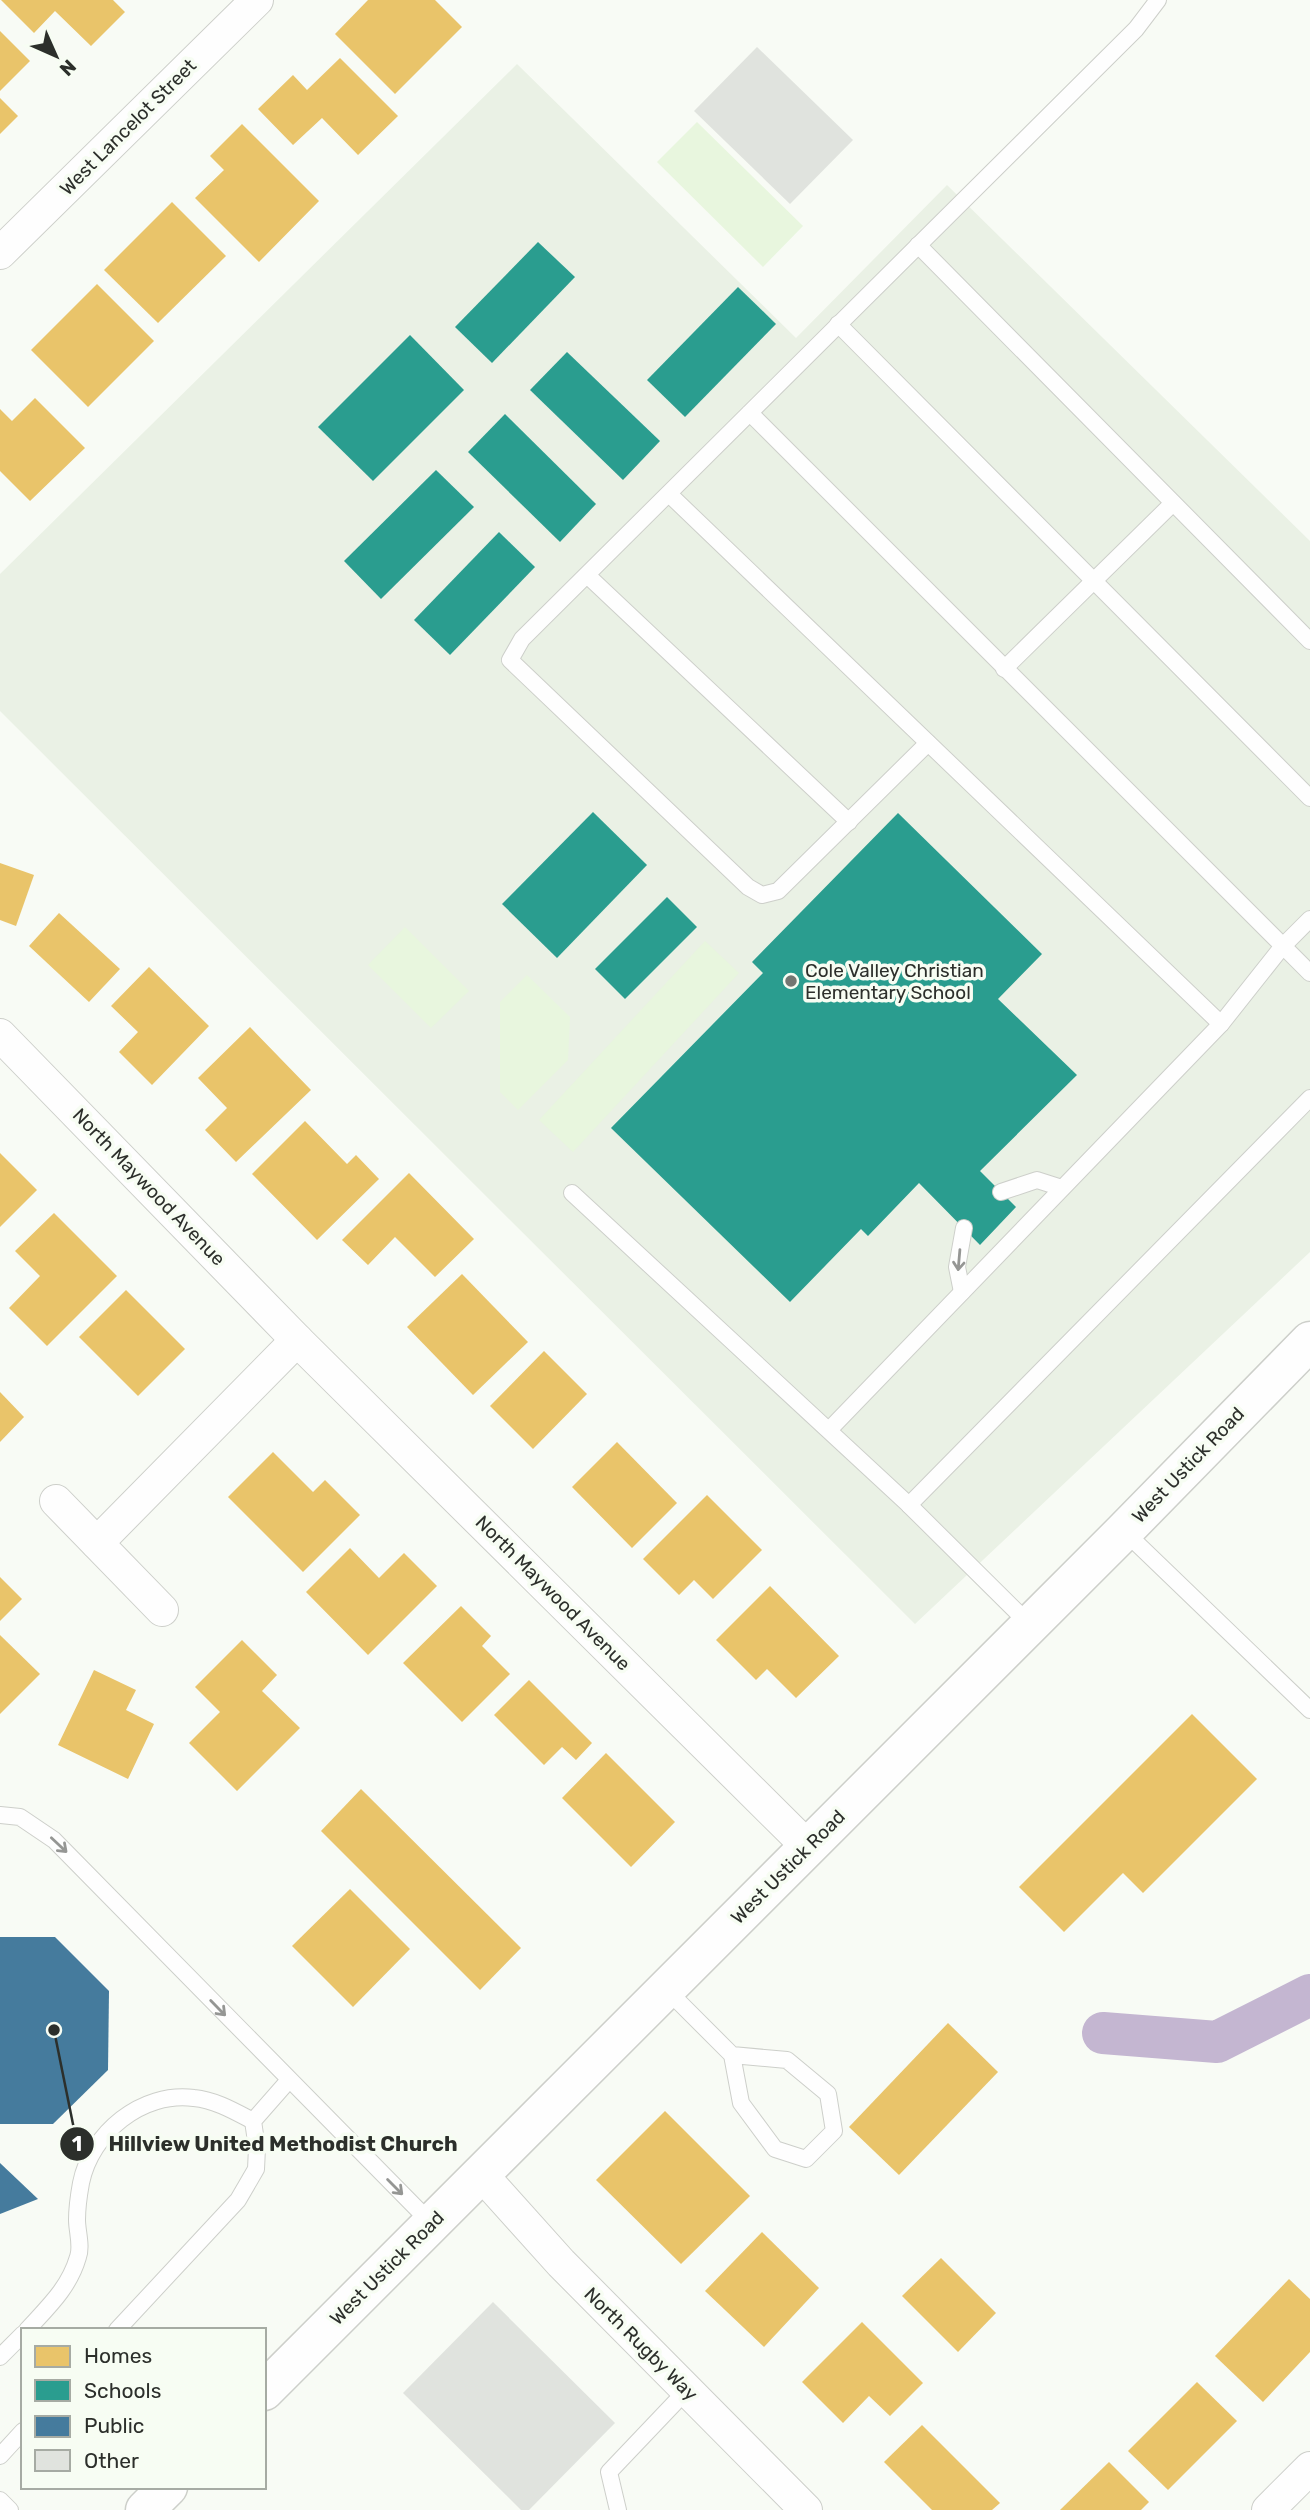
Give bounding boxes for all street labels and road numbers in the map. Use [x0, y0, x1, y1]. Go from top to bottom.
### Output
street label: West Lancelot Street [55, 54, 201, 200]
street label: North Maywood Avenue [68, 1104, 230, 1270]
street label: West Ustick Road [1127, 1402, 1249, 1528]
street label: North Maywood Avenue [471, 1511, 635, 1675]
street label: West Ustick Road [726, 1805, 850, 1929]
street label: West Ustick Road [325, 2206, 449, 2330]
street label: North Rugby Way [579, 2282, 703, 2406]

